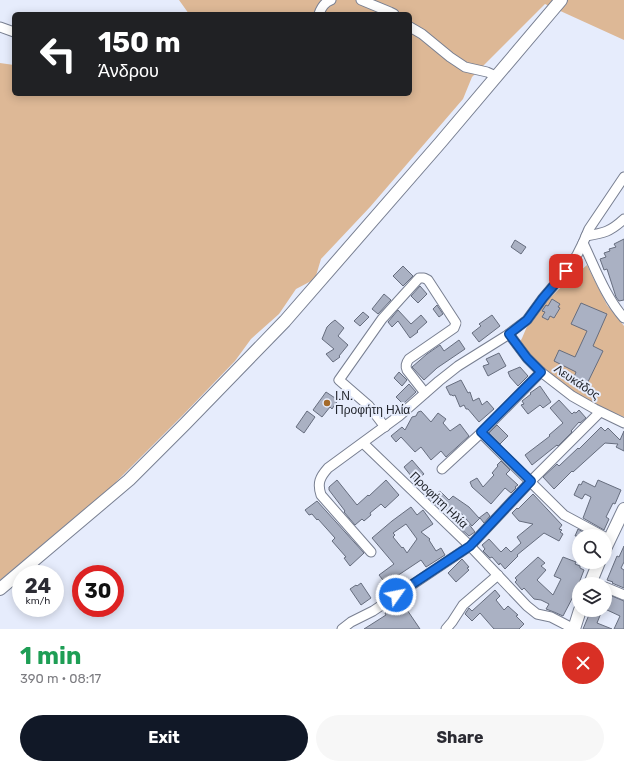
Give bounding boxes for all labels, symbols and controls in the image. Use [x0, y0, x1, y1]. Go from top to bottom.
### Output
text: 150 m [98, 26, 181, 59]
icon: left [32, 28, 84, 80]
text: Άνδρου [98, 60, 159, 82]
pin [549, 254, 583, 288]
icon: arrive [555, 260, 577, 282]
street label: Λευκάδος [552, 362, 603, 402]
place label: Ι.Ν. Προφήτη Ηλία [335, 389, 410, 417]
marker: Ι.Ν. Προφήτη Ηλία [322, 398, 332, 408]
street label: Προφήτη Ηλία [407, 469, 471, 531]
map controls [572, 529, 612, 617]
button: search [572, 529, 612, 569]
speed limit sign: 30 [72, 565, 124, 617]
text: 24 [25, 574, 51, 598]
position arrow [375, 574, 417, 616]
button: layers [572, 577, 612, 617]
text: km/h [26, 595, 50, 607]
text: 1 min [20, 642, 81, 670]
button: close [562, 642, 604, 684]
text: 390 m · 08:17 [20, 671, 101, 686]
button: Exit [20, 715, 308, 761]
button: Share [316, 715, 604, 761]

